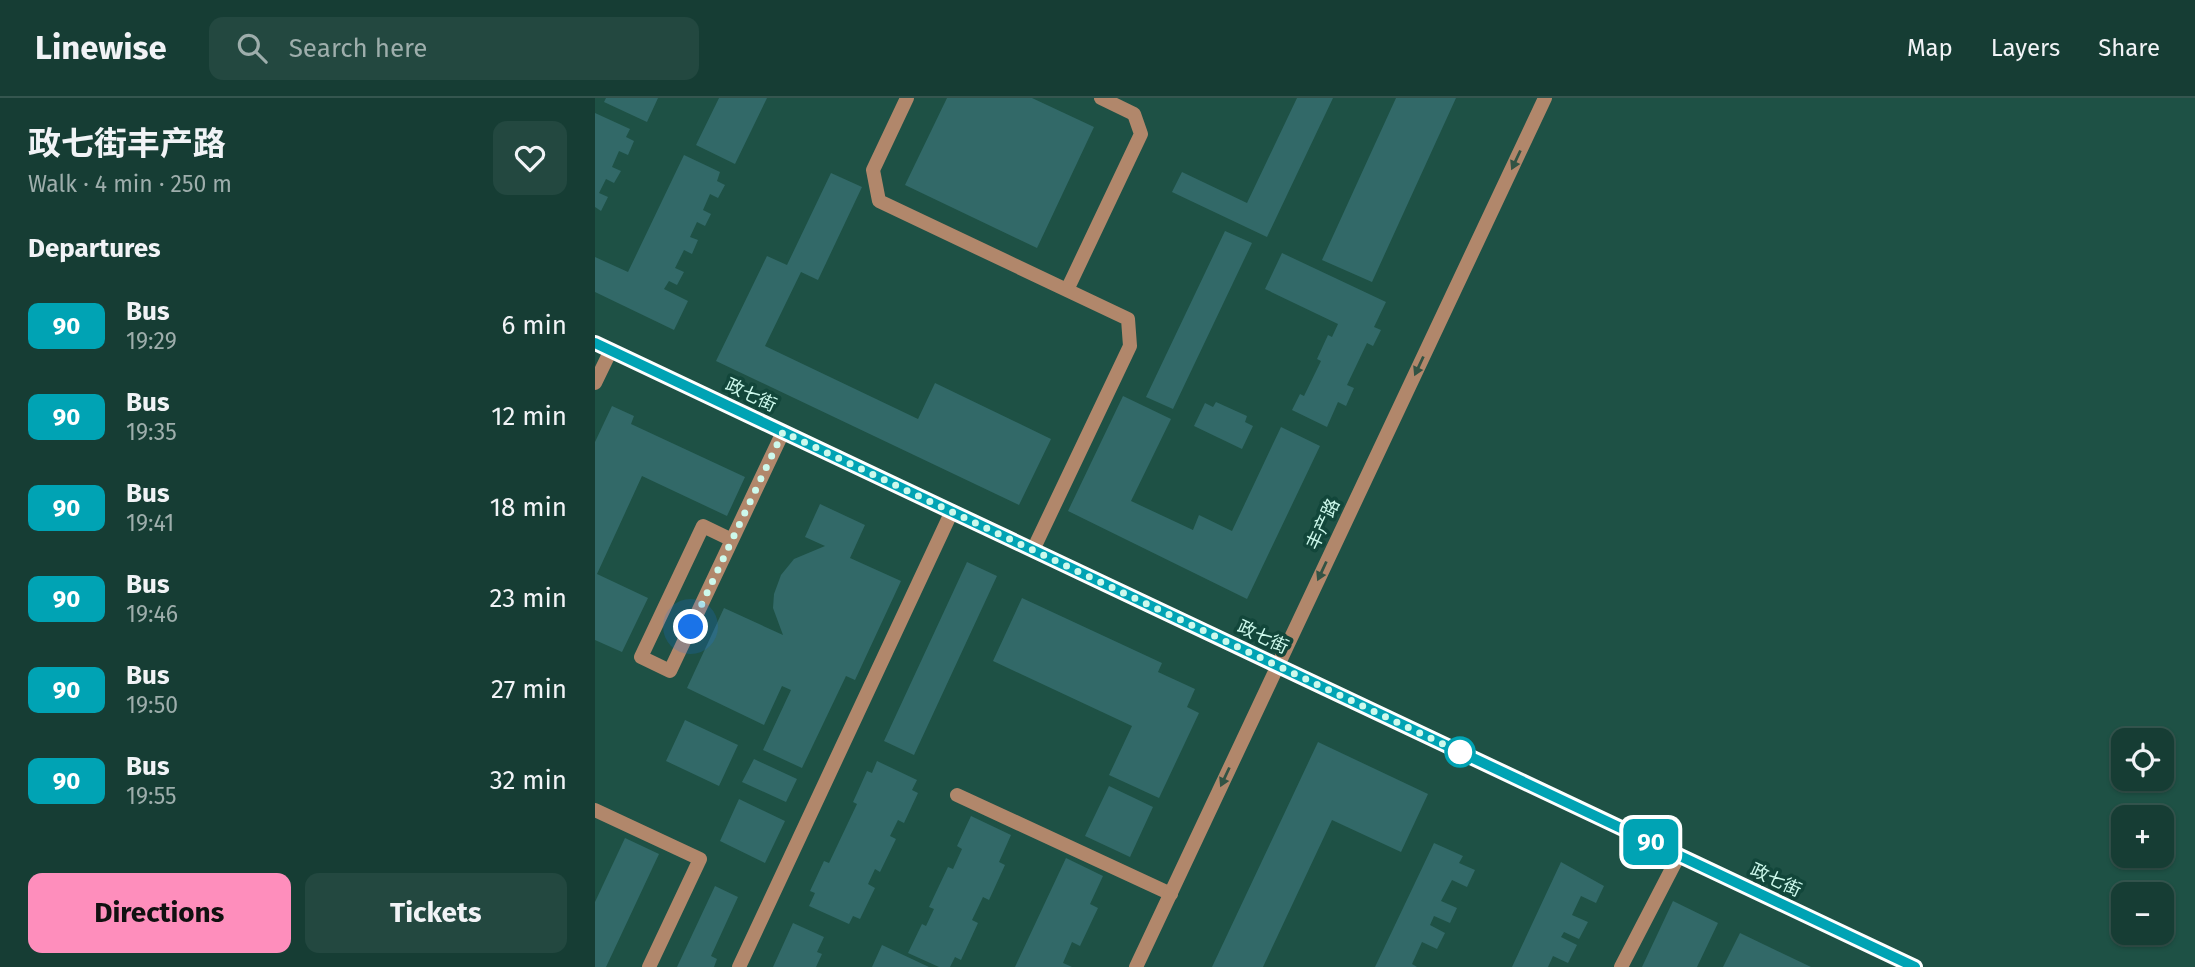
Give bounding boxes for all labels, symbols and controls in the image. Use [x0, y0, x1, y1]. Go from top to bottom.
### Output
search box [209, 17, 699, 80]
text: Linewise [35, 28, 167, 68]
icon: search [233, 29, 271, 67]
text: Search here [289, 33, 428, 64]
text: Map [1907, 34, 1953, 62]
text: Layers [1991, 34, 2060, 62]
text: Share [2098, 34, 2160, 62]
button: heart [493, 121, 567, 195]
text: 政七街丰产路 [28, 124, 226, 164]
one-way arrow [1510, 150, 1522, 170]
text: Walk · 4 min · 250 m [28, 170, 232, 198]
text: Departures [28, 233, 161, 264]
text: Bus [126, 296, 169, 327]
text: 6 min [501, 310, 567, 341]
text: 90 [53, 312, 80, 340]
text: 19:29 [126, 327, 177, 355]
one-way arrow [1413, 355, 1424, 376]
street label: 政七街 [722, 374, 780, 416]
text: Bus [126, 387, 169, 418]
text: 12 min [491, 401, 567, 432]
text: 90 [53, 403, 80, 431]
text: 19:35 [126, 418, 177, 446]
text: Bus [126, 478, 169, 509]
text: 18 min [490, 492, 567, 523]
text: 90 [53, 494, 80, 522]
street label: 丰产路 [1302, 495, 1344, 553]
text: 19:41 [126, 509, 174, 537]
one-way arrow [1316, 561, 1328, 581]
text: Bus [126, 569, 169, 600]
text: 23 min [490, 583, 567, 614]
text: 90 [53, 585, 80, 613]
text: 19:46 [126, 600, 178, 628]
your location [673, 609, 708, 644]
street label: 政七街 [1234, 616, 1292, 658]
text: Bus [126, 660, 169, 691]
text: 27 min [491, 674, 567, 705]
text: 90 [53, 676, 80, 704]
text: 19:50 [126, 691, 178, 719]
map controls [2111, 728, 2174, 945]
button: locate [2111, 728, 2174, 791]
unlabelled marker [1445, 737, 1475, 767]
text: Bus [126, 751, 169, 782]
text: 32 min [490, 765, 567, 796]
text: 90 [53, 767, 80, 795]
one-way arrow [1219, 767, 1231, 787]
text: 19:55 [126, 782, 177, 810]
button: + [2111, 805, 2174, 868]
line badge: 90 [1619, 819, 1683, 865]
text: 90 [1637, 828, 1665, 856]
street label: 政七街 [1747, 859, 1805, 901]
button: Directions [28, 873, 291, 953]
button: Tickets [305, 873, 567, 953]
button: − [2111, 882, 2174, 945]

